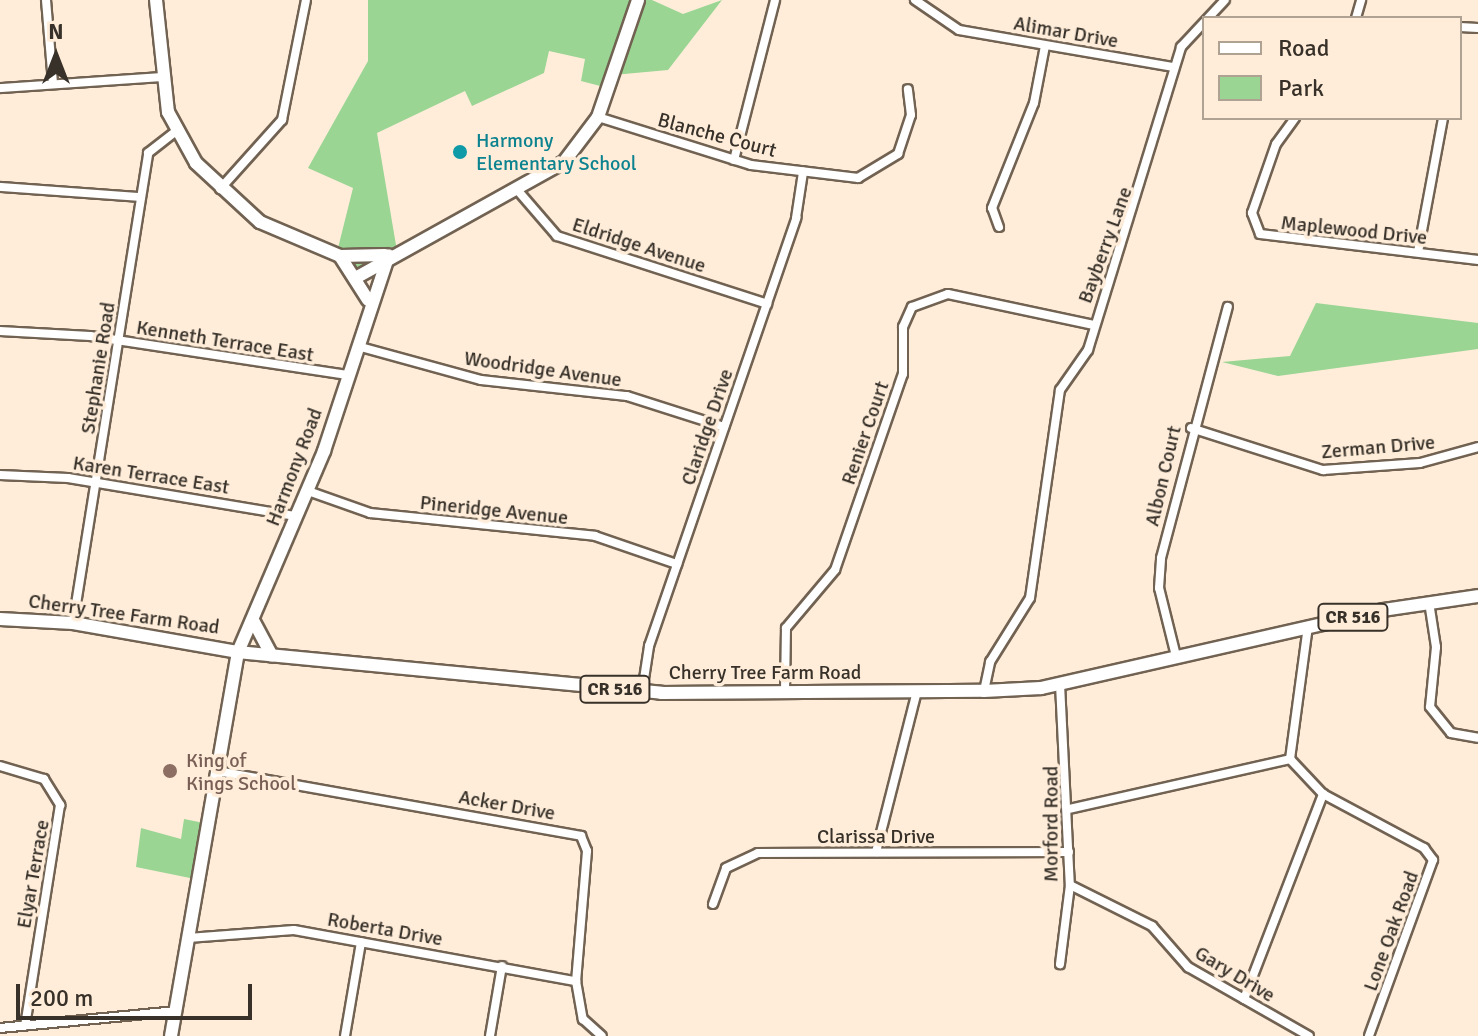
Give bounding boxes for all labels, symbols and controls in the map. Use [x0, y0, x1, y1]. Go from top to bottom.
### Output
street label: Alimar Drive [1012, 11, 1120, 53]
north arrow [16, 16, 96, 96]
legend [1202, 16, 1462, 120]
text: N [48, 18, 64, 45]
text: Road [1278, 33, 1329, 63]
text: Park [1278, 73, 1324, 103]
street label: Blanche Court [655, 108, 779, 162]
place label: Harmony Elementary School [476, 128, 637, 175]
marker: Harmony Elementary School [451, 143, 469, 161]
street label: Bayberry Lane [1073, 183, 1137, 307]
street label: Maplewood Drive [1280, 210, 1428, 250]
street label: Eldridge Avenue [569, 212, 709, 278]
street label: Stephanie Road [76, 300, 120, 436]
street label: Kenneth Terrace East [135, 315, 315, 367]
street label: Woodridge Avenue [463, 346, 623, 392]
street label: Claridge Drive [676, 366, 738, 488]
street label: Renier Court [836, 378, 894, 488]
street label: Harmony Road [260, 405, 328, 529]
street label: Albon Court [1140, 424, 1186, 528]
street label: Zerman Drive [1320, 430, 1436, 464]
street label: Karen Terrace East [71, 451, 231, 499]
street label: Pineridge Avenue [419, 490, 569, 530]
street label: Cherry Tree Farm Road [27, 589, 221, 639]
road number: CR 516 [1317, 603, 1389, 631]
street label: Cherry Tree Farm Road [669, 660, 861, 684]
road number: CR 516 [579, 675, 651, 703]
place label: King of Kings School [186, 748, 296, 795]
marker: King of Kings School [161, 762, 179, 780]
street label: Morford Road [1039, 766, 1063, 882]
street label: Acker Drive [457, 785, 557, 825]
street label: Elyar Terrace [12, 818, 54, 930]
street label: Clarissa Drive [817, 824, 935, 848]
street label: Lone Oak Road [1358, 868, 1424, 994]
street label: Roberta Drive [325, 907, 445, 951]
street label: Gary Drive [1191, 941, 1279, 1007]
scale bar [20, 968, 256, 1018]
text: 200 m [30, 983, 93, 1013]

